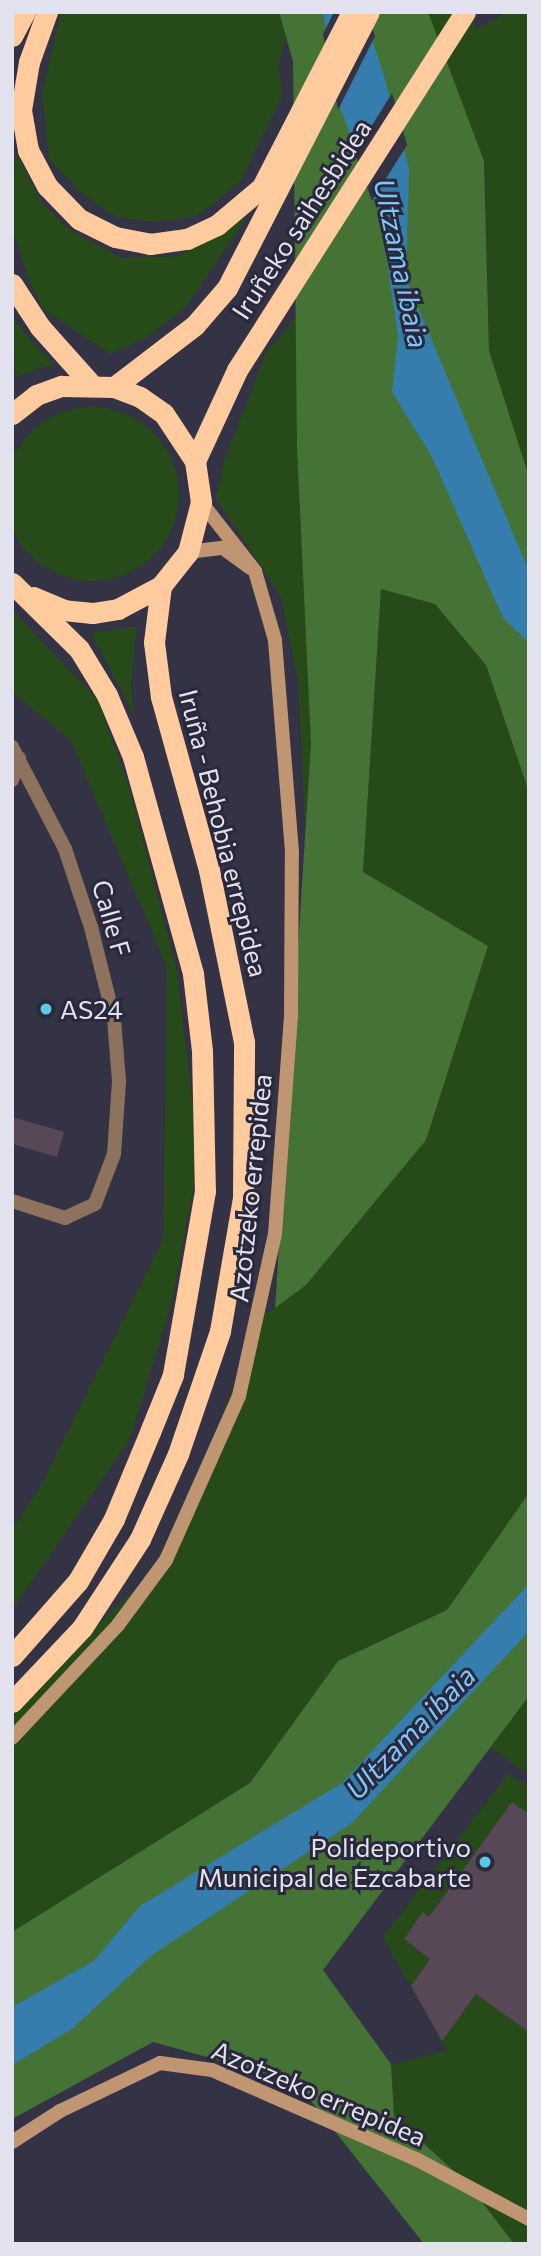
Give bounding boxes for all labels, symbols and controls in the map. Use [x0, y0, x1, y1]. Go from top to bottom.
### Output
street label: Iruñeko saihesbidea [225, 113, 377, 325]
water label: Ultzama ibaia [368, 175, 436, 351]
street label: Iruña - Behobia errepidea [173, 686, 275, 980]
street label: Calle F [86, 876, 138, 960]
place label: AS24 [60, 993, 123, 1025]
marker: AS24 [38, 1001, 54, 1017]
street label: Azotzeko errepidea [222, 1072, 278, 1304]
water label: Ultzama ibaia [338, 1658, 482, 1806]
place label: Polideportivo Municipal de Ezcabarte [198, 1831, 471, 1892]
marker: Polideportivo Municipal de Ezcabarte [477, 1854, 493, 1870]
street label: Azotzeko errepidea [207, 2034, 431, 2152]

